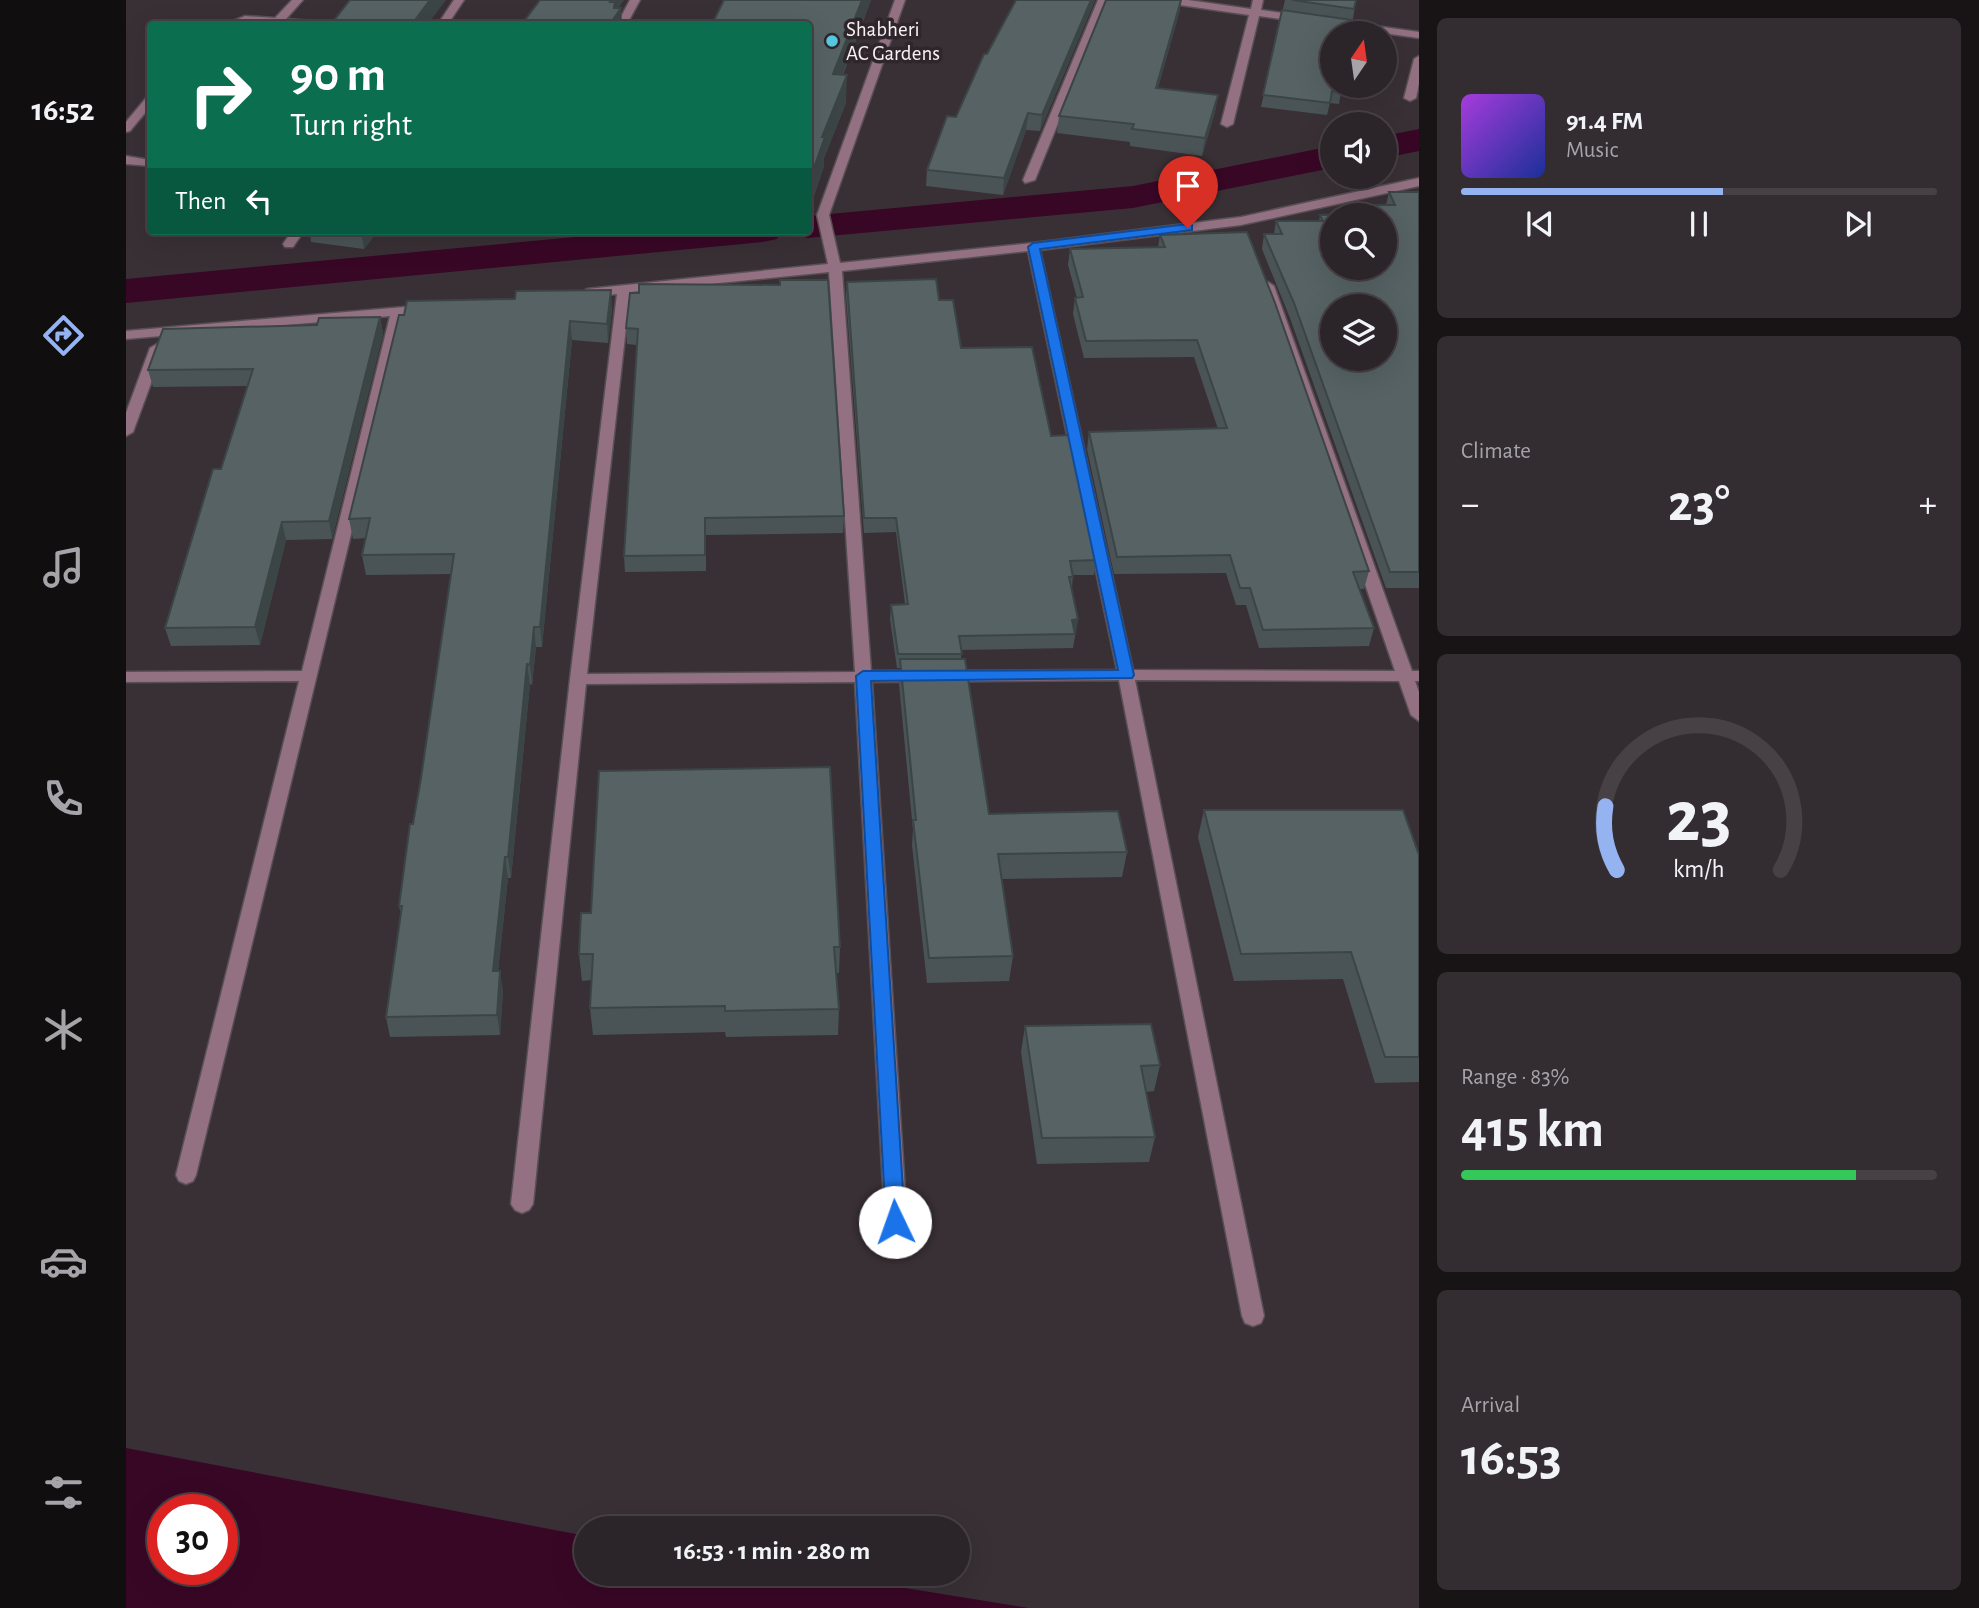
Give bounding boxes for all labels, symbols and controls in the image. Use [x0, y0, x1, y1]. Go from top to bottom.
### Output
place label: Shabheri AC Gardens [846, 19, 940, 64]
north arrow [1320, 21, 1396, 98]
map controls [1320, 21, 1397, 371]
marker: Shabheri AC Gardens [824, 33, 840, 49]
icon: right [175, 49, 266, 140]
text: 90 m [290, 51, 386, 100]
text: 16:52 [31, 94, 95, 126]
text: 91.4 FM [1566, 108, 1643, 134]
text: Turn right [290, 109, 412, 141]
button: sound [1320, 112, 1397, 189]
text: Music [1566, 139, 1618, 162]
pin [1158, 156, 1218, 228]
icon: arrive [1169, 167, 1207, 205]
icon: left [240, 182, 278, 220]
text: Then [175, 188, 226, 214]
button: search [1320, 203, 1397, 280]
icon: previous [1521, 205, 1559, 243]
icon: pause [1680, 205, 1718, 243]
icon: next [1839, 205, 1877, 243]
button: layers [1320, 294, 1397, 371]
icon: directions [39, 311, 88, 360]
text: Climate [1461, 440, 1531, 463]
text: 23° [1668, 478, 1730, 530]
text: − [1461, 486, 1479, 524]
text: + [1919, 486, 1937, 524]
icon: music [39, 543, 88, 592]
icon: phone [39, 774, 88, 823]
text: 23 [1666, 782, 1732, 855]
text: km/h [1673, 857, 1725, 882]
icon: climate [39, 1005, 88, 1054]
text: Range · 83% [1461, 1066, 1570, 1089]
text: 415 km [1461, 1104, 1604, 1156]
position arrow [858, 1185, 932, 1259]
icon: car [39, 1237, 88, 1286]
text: Arrival [1461, 1394, 1520, 1417]
text: 16:53 [1461, 1432, 1562, 1484]
icon: filters [39, 1468, 88, 1517]
speed limit sign: 30 [147, 1494, 238, 1585]
text: 16:53 · 1 min · 280 m [674, 1538, 870, 1564]

